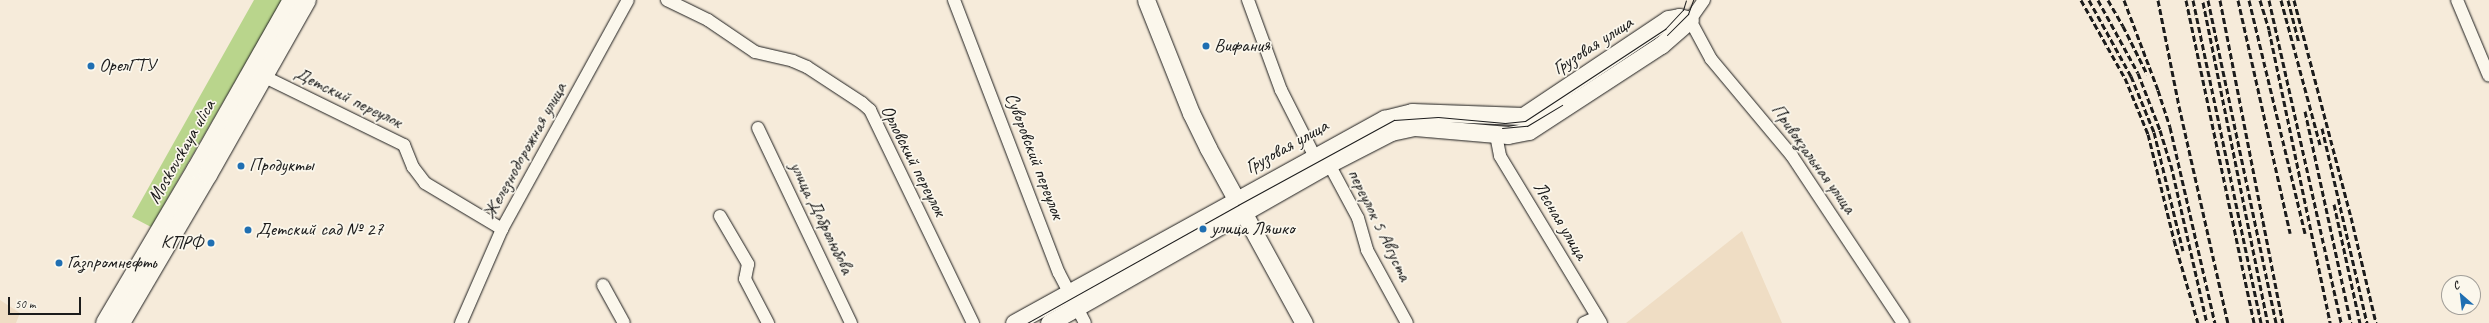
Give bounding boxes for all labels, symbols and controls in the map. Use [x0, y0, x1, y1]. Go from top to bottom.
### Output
street label: Грузовая улица [1548, 11, 1638, 81]
place label: Вифания [1214, 35, 1270, 57]
marker: Вифания [1201, 41, 1211, 51]
place label: ОрелГТУ [99, 55, 156, 77]
marker: ОрелГТУ [86, 61, 96, 71]
street label: Детский переулок [290, 62, 406, 134]
street label: Железнодорожная улица [478, 78, 572, 224]
street label: Суворовский переулок [999, 90, 1069, 222]
street label: Moskovskaya ulica [143, 96, 221, 208]
street label: Привокзальная улица [1765, 99, 1861, 219]
street label: Орловский переулок [875, 102, 951, 220]
street label: Грузовая улица [1241, 115, 1333, 179]
place label: Продукты [249, 155, 314, 177]
street label: улица Добролюбова [784, 158, 858, 278]
marker: Продукты [236, 161, 246, 171]
street label: переулок 5 Августа [1342, 165, 1416, 285]
street label: Лесная улица [1528, 178, 1592, 264]
place label: улица Ляшко [1211, 218, 1295, 240]
place label: Детский сад № 27 [256, 219, 383, 241]
marker: улица Ляшко [1198, 224, 1208, 234]
marker: Детский сад № 27 [243, 225, 253, 235]
place label: КПРФ [161, 232, 203, 254]
marker: КПРФ [206, 238, 216, 248]
place label: Газпромнефть [67, 252, 156, 274]
marker: Газпромнефть [54, 258, 64, 268]
north arrow [2441, 275, 2481, 315]
text: С [2450, 278, 2462, 293]
scale bar [10, 289, 83, 315]
text: 50 m [15, 296, 35, 312]

